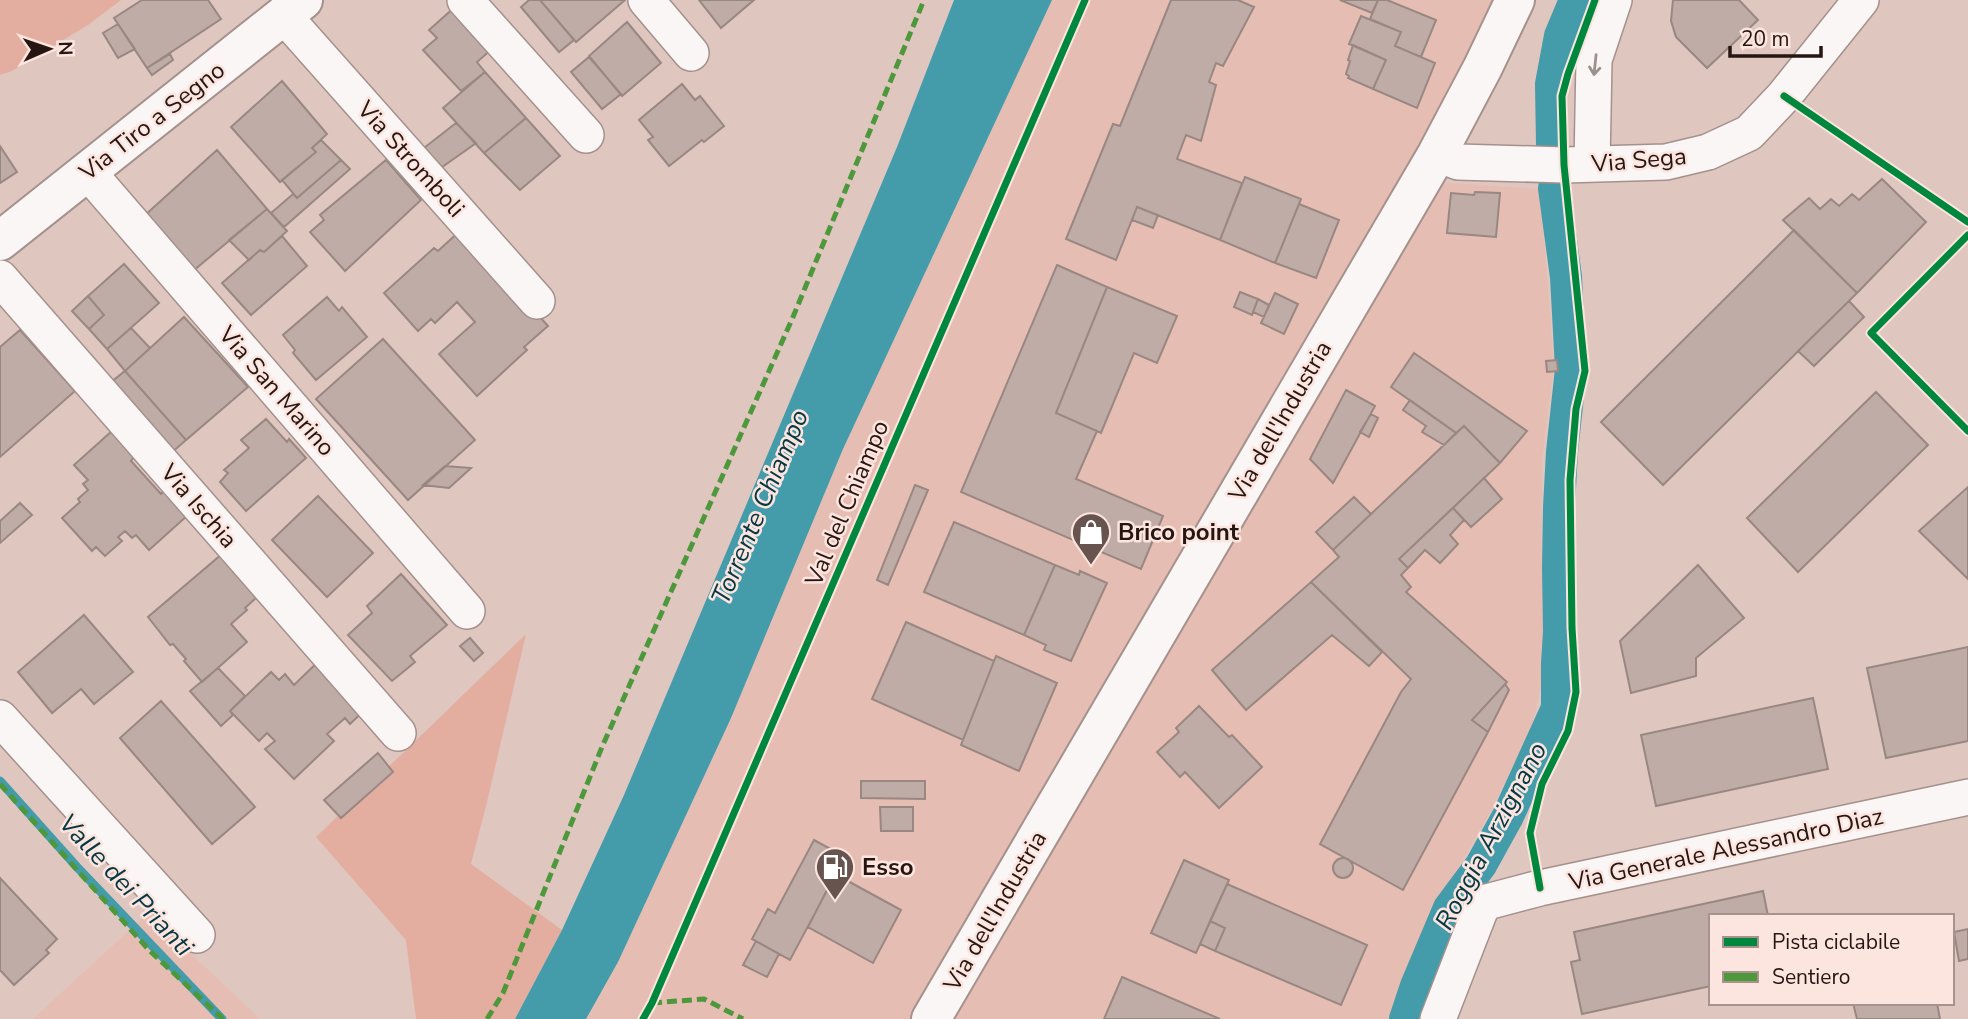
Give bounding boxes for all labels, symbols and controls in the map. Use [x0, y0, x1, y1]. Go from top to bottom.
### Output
north arrow [14, 14, 84, 84]
scale bar [1730, 14, 1821, 58]
text: 20 m [1741, 25, 1790, 53]
text: N [52, 41, 78, 56]
one-way arrow [1588, 53, 1601, 76]
street label: Via Tiro a Segno [72, 54, 231, 189]
street label: Via Stromboli [349, 93, 472, 224]
street label: Via Sega [1589, 140, 1688, 180]
street label: Via San Marino [211, 318, 342, 463]
street label: Via dell'Industria [1221, 335, 1339, 508]
water label: Torrente Chiampo [703, 404, 817, 610]
street label: Val del Chiampo [797, 415, 896, 592]
street label: Via Ischia [153, 456, 244, 555]
shop icon: Brico point [1070, 511, 1112, 566]
place label: Brico point [1118, 516, 1240, 548]
water label: Roggia Arzignano [1427, 736, 1555, 936]
street label: Via Generale Alessandro Diaz [1565, 800, 1886, 898]
water label: Valle dei Prianti [51, 806, 202, 965]
street label: Via dell'Industria [936, 825, 1054, 998]
fuel station icon: Esso [814, 846, 856, 901]
place label: Esso [862, 851, 913, 883]
legend [1709, 914, 1954, 1005]
text: Pista ciclabile [1772, 928, 1900, 956]
text: Sentiero [1772, 963, 1850, 991]

